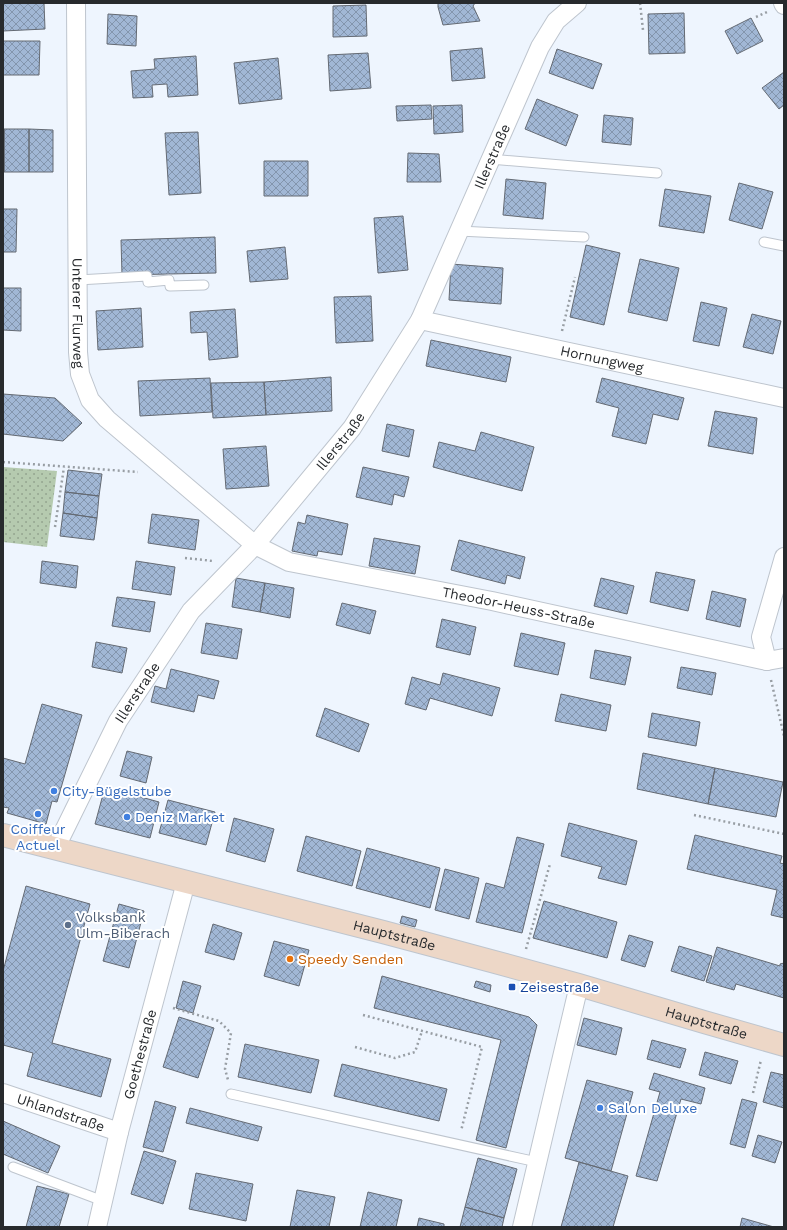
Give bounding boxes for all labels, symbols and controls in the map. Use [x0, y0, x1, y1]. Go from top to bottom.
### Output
street label: Illerstraße [471, 121, 513, 191]
street label: Unterer Flurweg [69, 258, 87, 369]
street label: Hornungweg [559, 342, 645, 376]
street label: Illerstraße [312, 409, 368, 473]
street label: Theodor-Heuss-Straße [441, 584, 597, 631]
street label: Illerstraße [111, 659, 163, 726]
place label: City-Bügelstube [62, 783, 172, 799]
marker: City-Bügelstube [49, 786, 59, 796]
marker: Coiffeur Actuel [33, 809, 43, 819]
place label: Deniz Market [135, 809, 225, 825]
marker: Deniz Market [122, 812, 132, 822]
place label: Coiffeur Actuel [11, 821, 66, 853]
place label: Volksbank Ulm-Biberach [76, 909, 170, 941]
street label: Hauptstraße [351, 917, 437, 954]
marker: Volksbank Ulm-Biberach [63, 920, 73, 930]
place label: Speedy Senden [298, 951, 404, 967]
marker: Speedy Senden [285, 954, 295, 964]
place label: Zeisestraße [520, 979, 599, 995]
marker: Zeisestraße [507, 982, 517, 992]
street label: Hauptstraße [663, 1003, 749, 1042]
street label: Goethestraße [120, 1008, 160, 1101]
street label: Uhlandstraße [15, 1090, 107, 1135]
place label: Salon Deluxe [608, 1100, 697, 1116]
marker: Salon Deluxe [595, 1103, 605, 1113]

